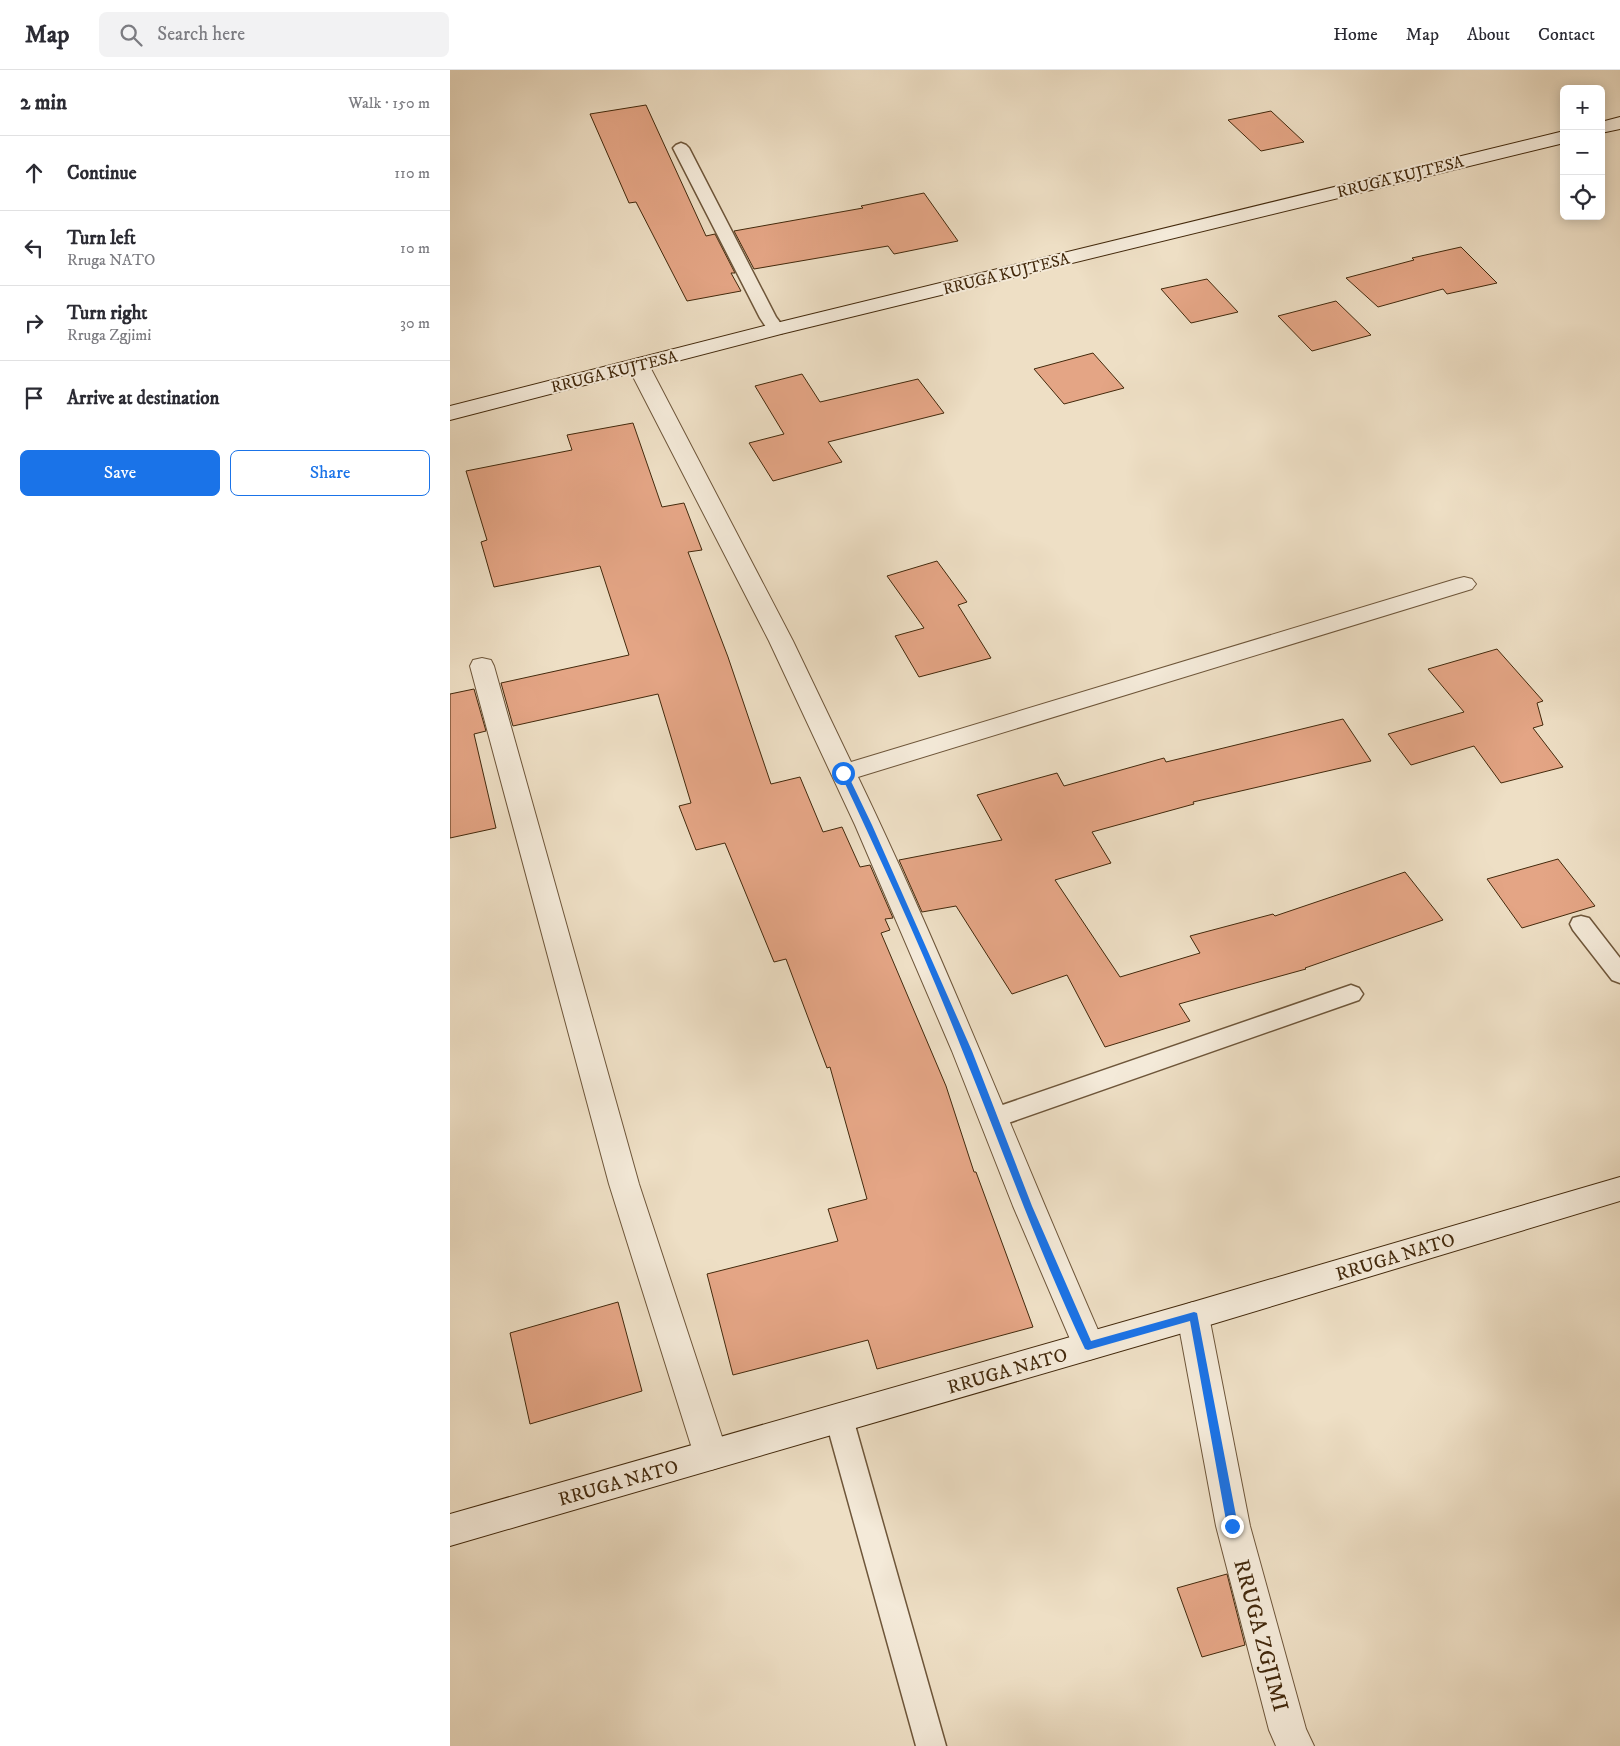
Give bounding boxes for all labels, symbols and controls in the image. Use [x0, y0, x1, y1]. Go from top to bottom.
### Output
search box [99, 12, 449, 57]
text: Map [25, 20, 69, 50]
icon: search [117, 21, 145, 49]
text: Search here [157, 23, 245, 46]
text: Home [1333, 24, 1378, 46]
text: Map [1406, 24, 1439, 46]
text: About [1467, 24, 1510, 46]
text: Contact [1538, 24, 1595, 46]
map controls [1560, 85, 1605, 220]
button: + [1560, 85, 1605, 130]
text: 2 min [20, 90, 67, 116]
text: Walk · 150 m [348, 93, 430, 113]
button: − [1560, 130, 1605, 175]
street label: RRUGA KUJTESA [1335, 151, 1466, 202]
icon: ahead [20, 159, 48, 187]
text: Continue [67, 162, 137, 185]
text: 110 m [394, 163, 430, 183]
button: locate [1560, 175, 1605, 220]
text: Turn left [67, 227, 136, 250]
icon: left [20, 234, 48, 262]
text: 10 m [400, 238, 430, 258]
street label: RRUGA KUJTESA [941, 248, 1072, 299]
text: Rruga NATO [67, 250, 155, 270]
text: Turn right [67, 302, 147, 325]
icon: right [20, 309, 48, 337]
text: 30 m [400, 313, 430, 333]
text: Rruga Zgjimi [67, 325, 151, 345]
street label: RRUGA KUJTESA [549, 346, 680, 397]
icon: arrive [20, 384, 48, 412]
text: Arrive at destination [67, 387, 219, 410]
button: Save [20, 450, 220, 496]
button: Share [230, 450, 430, 496]
route start [832, 762, 855, 785]
street label: RRUGA NATO [1333, 1228, 1458, 1286]
street label: RRUGA NATO [945, 1343, 1070, 1400]
street label: RRUGA NATO [556, 1455, 681, 1512]
route end [1221, 1515, 1244, 1538]
street label: RRUGA ZGJIMI [1227, 1556, 1294, 1714]

